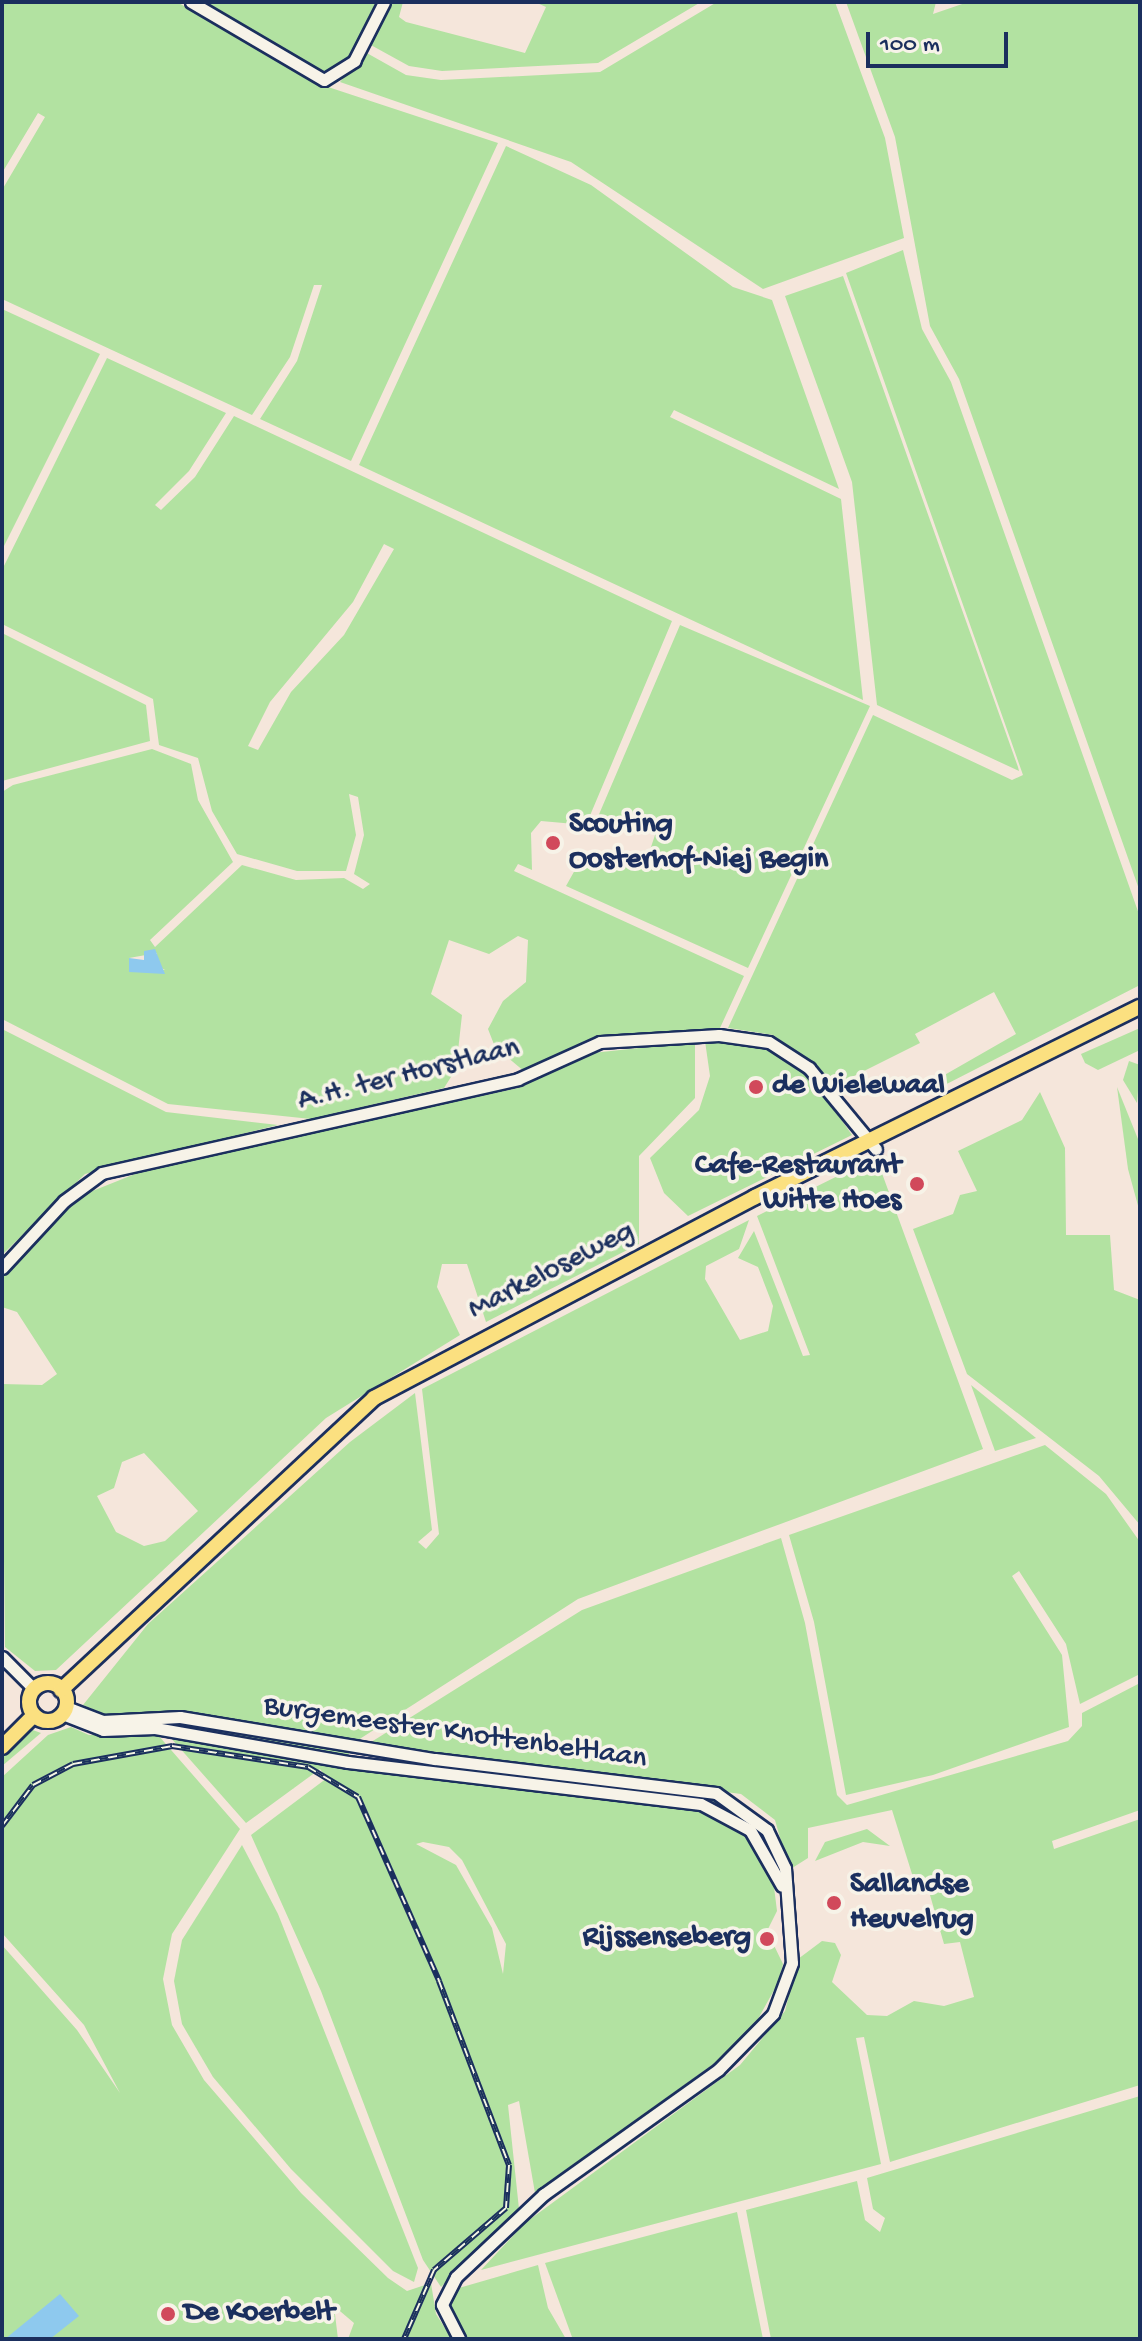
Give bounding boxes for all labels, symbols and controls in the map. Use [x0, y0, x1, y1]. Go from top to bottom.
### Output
scale bar [870, 16, 1012, 66]
text: 100 m [880, 31, 940, 60]
place label: Scouting Oosterhof-Niej Begin [569, 808, 828, 878]
marker: Scouting Oosterhof-Niej Begin [544, 834, 562, 852]
street label: A.H. ter Horstlaan [295, 1031, 523, 1121]
place label: de Wielewaal [772, 1069, 945, 1105]
marker: de Wielewaal [747, 1078, 765, 1096]
place label: Cafe-Restaurant Witte Hoes [695, 1149, 901, 1220]
marker: Cafe-Restaurant Witte Hoes [908, 1175, 926, 1193]
street label: Markeloseweg [463, 1215, 641, 1329]
street label: Burgemeester Knottenbeltlaan [261, 1689, 649, 1779]
place label: Sallandse Heuvelrug [850, 1868, 974, 1938]
marker: Sallandse Heuvelrug [825, 1894, 843, 1912]
place label: Rijssenseberg [583, 1921, 751, 1957]
marker: Rijssenseberg [758, 1930, 776, 1948]
place label: De Koerbelt [184, 2296, 335, 2332]
marker: De Koerbelt [159, 2305, 177, 2323]

